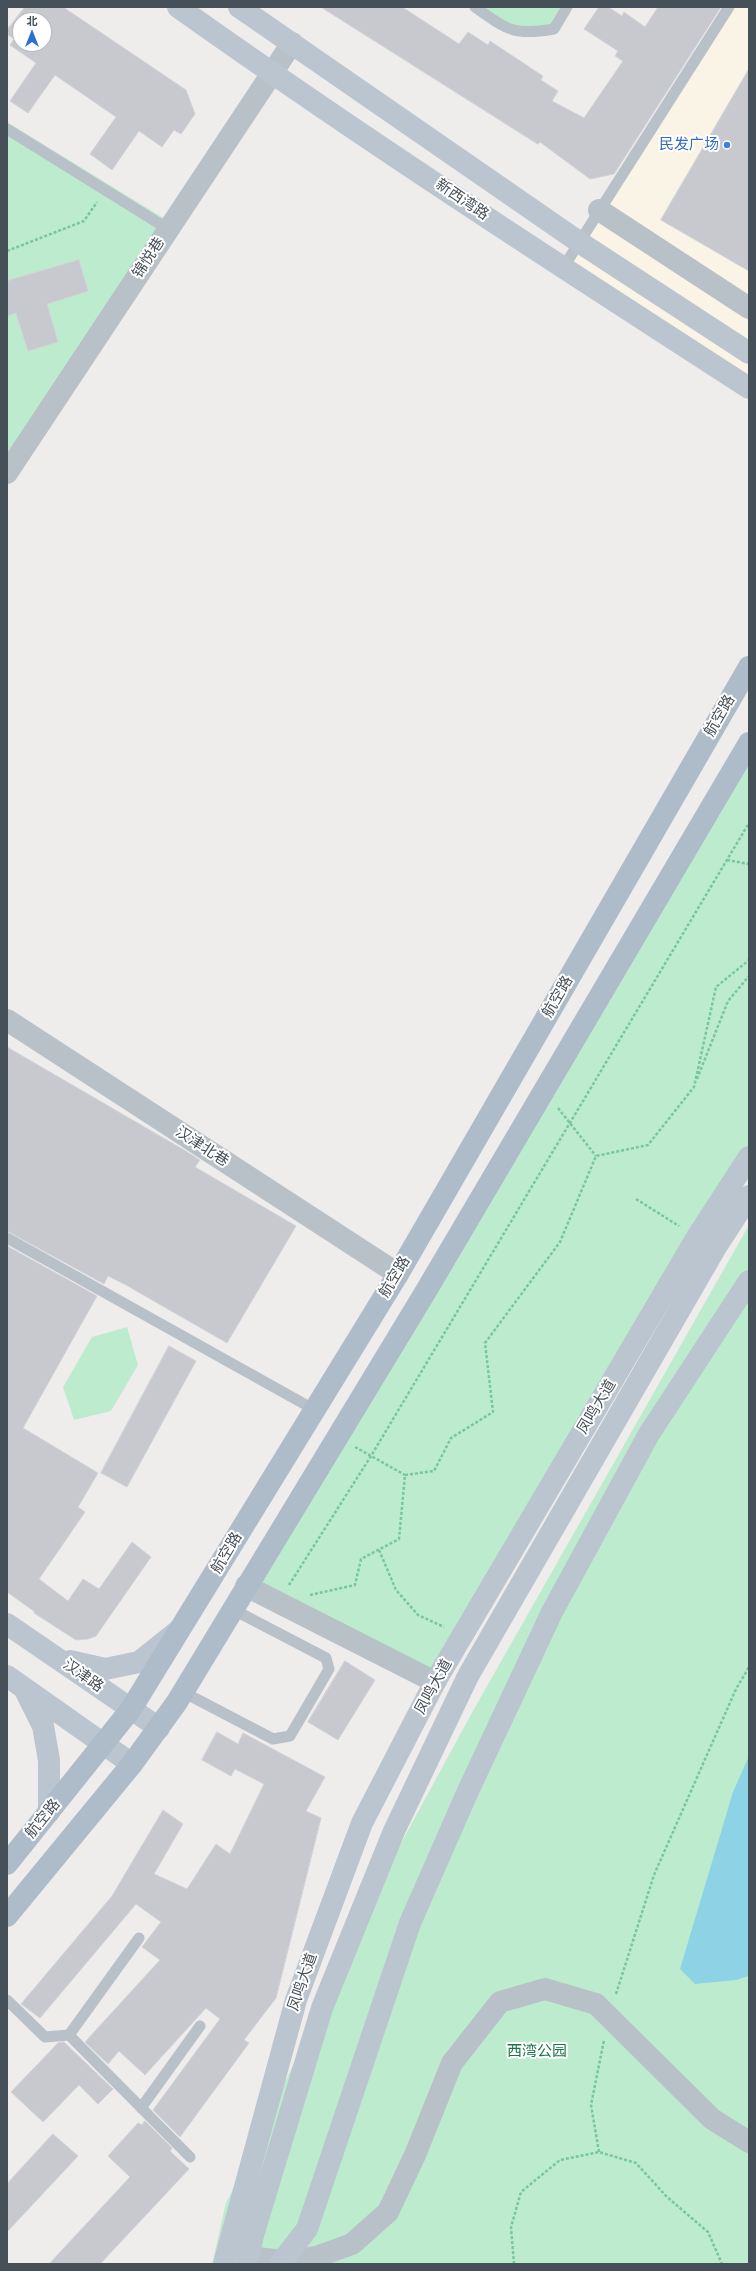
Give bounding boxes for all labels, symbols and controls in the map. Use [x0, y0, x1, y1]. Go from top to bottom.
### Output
north arrow [12, 12, 52, 52]
text: 北 [27, 14, 38, 28]
place label: 民发广场 [659, 136, 719, 154]
marker: 民发广场 [722, 140, 732, 150]
street label: 新西湾路 [432, 176, 492, 224]
street label: 锦悦巷 [129, 234, 169, 282]
street label: 航空路 [701, 692, 739, 740]
street label: 航空路 [539, 973, 577, 1021]
street label: 汉津北巷 [172, 1123, 232, 1171]
street label: 航空路 [376, 1253, 414, 1301]
street label: 凤鸣大道 [574, 1377, 620, 1437]
street label: 航空路 [208, 1529, 246, 1577]
street label: 汉津路 [59, 1656, 107, 1696]
street label: 凤鸣大道 [412, 1656, 456, 1718]
street label: 航空路 [22, 1796, 64, 1842]
street label: 凤鸣大道 [285, 1951, 321, 2013]
park label: 西湾公园 [507, 2043, 567, 2061]

